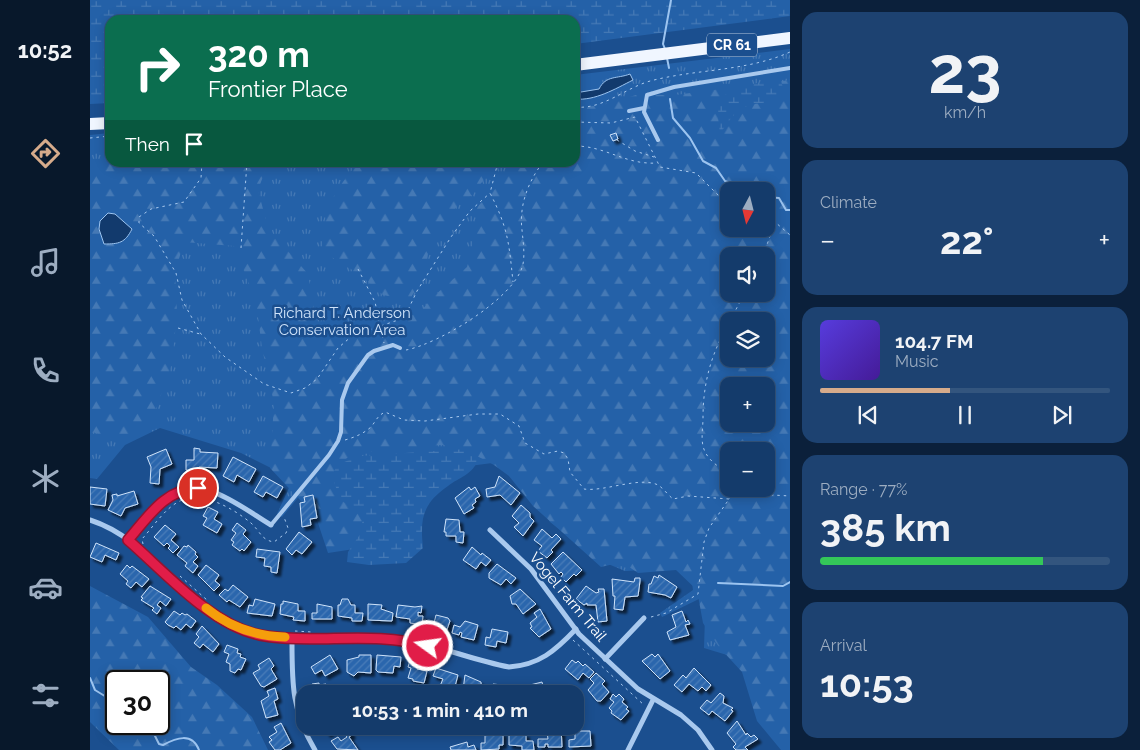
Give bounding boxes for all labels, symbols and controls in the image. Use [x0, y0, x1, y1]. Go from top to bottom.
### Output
text: 23 [929, 32, 1001, 108]
text: 320 m [208, 34, 310, 75]
road number: CR 61 [707, 34, 757, 56]
icon: right [125, 35, 190, 100]
text: 10:52 [18, 37, 72, 63]
text: Frontier Place [208, 76, 348, 102]
text: km/h [944, 103, 986, 122]
icon: arrive [180, 130, 208, 158]
text: Then [125, 133, 170, 155]
icon: directions [28, 136, 63, 171]
north arrow [720, 182, 775, 238]
map controls [720, 182, 775, 497]
text: Climate [820, 193, 877, 212]
text: 22° [940, 218, 993, 263]
text: − [820, 224, 835, 257]
text: + [1098, 224, 1110, 257]
icon: music [28, 245, 63, 280]
button: sound [720, 247, 775, 302]
park label: Richard T. Anderson Conservation Area [273, 304, 411, 339]
button: layers [720, 312, 775, 367]
text: 104.7 FM [895, 330, 973, 352]
text: Music [895, 352, 939, 371]
icon: phone [28, 353, 63, 388]
button: + [720, 377, 775, 432]
icon: previous [854, 401, 882, 429]
icon: pause [951, 401, 979, 429]
icon: next [1048, 401, 1076, 429]
button: − [720, 442, 775, 497]
icon: climate [28, 461, 63, 496]
pin [177, 467, 219, 509]
icon: arrive [184, 474, 212, 502]
text: Range · 77% [820, 480, 907, 499]
text: 385 km [820, 505, 951, 550]
street label: Vogel Farm Trail [526, 549, 611, 646]
icon: car [28, 570, 63, 605]
position arrow [401, 619, 453, 671]
text: Arrival [820, 636, 867, 655]
text: 10:53 [820, 661, 914, 706]
speed limit sign: 30 [105, 670, 170, 735]
icon: filters [28, 678, 63, 713]
text: 10:53 · 1 min · 410 m [352, 699, 528, 721]

